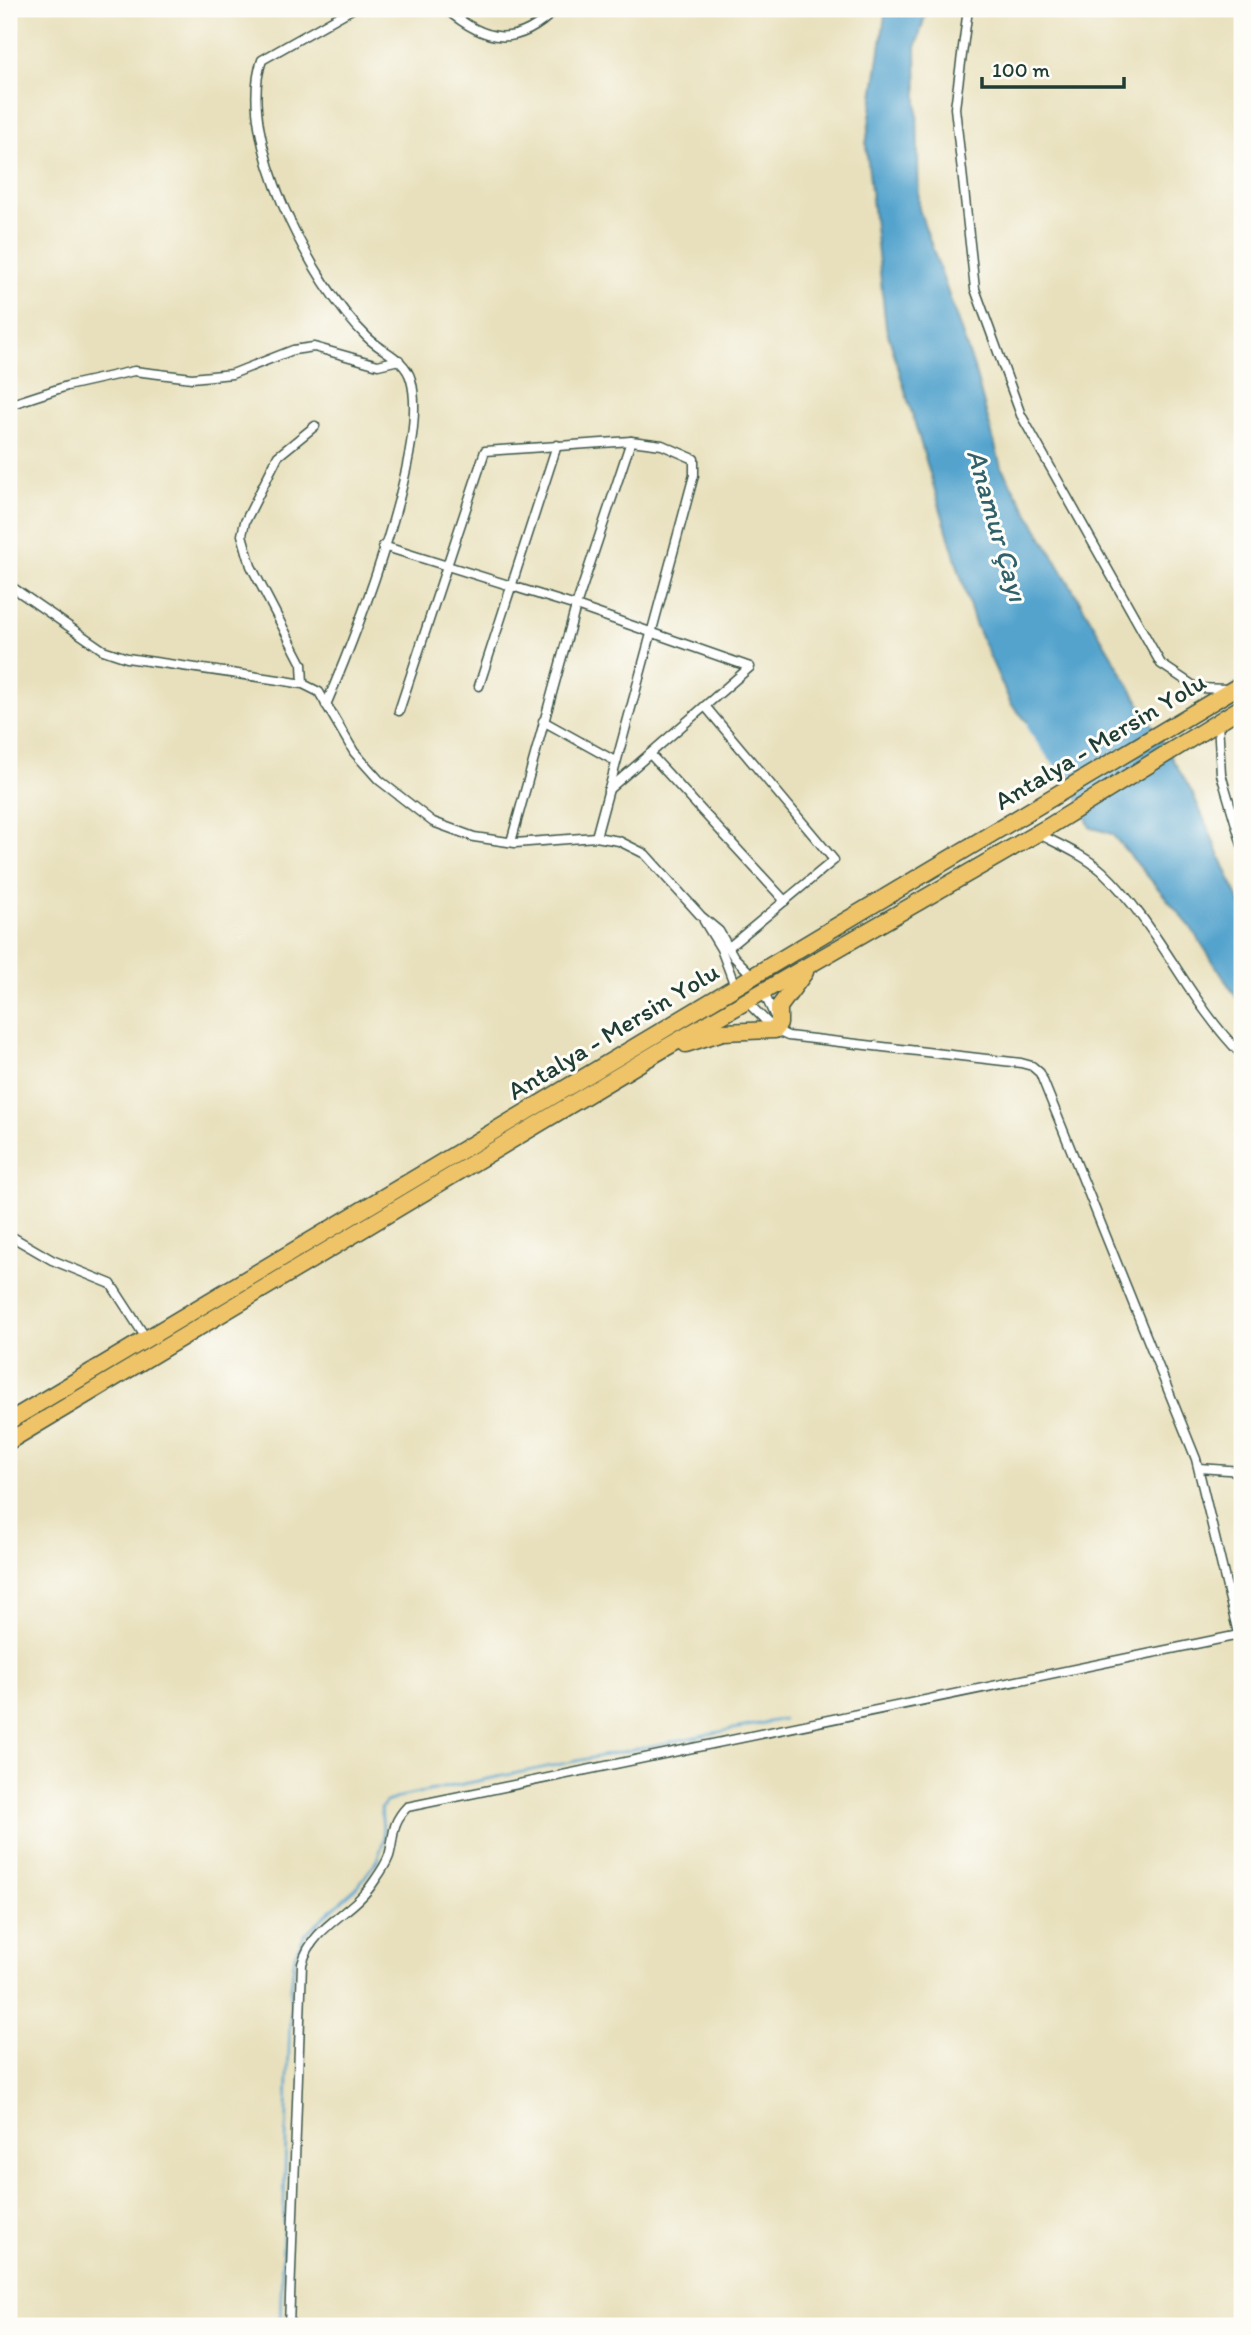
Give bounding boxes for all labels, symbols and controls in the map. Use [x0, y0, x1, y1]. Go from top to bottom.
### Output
scale bar [982, 46, 1123, 90]
text: 100 m [992, 57, 1050, 82]
water label: Anamur Çayı [960, 445, 1036, 607]
street label: Antalya - Mersin Yolu [988, 665, 1212, 817]
street label: Antalya - Mersin Yolu [501, 955, 725, 1107]

